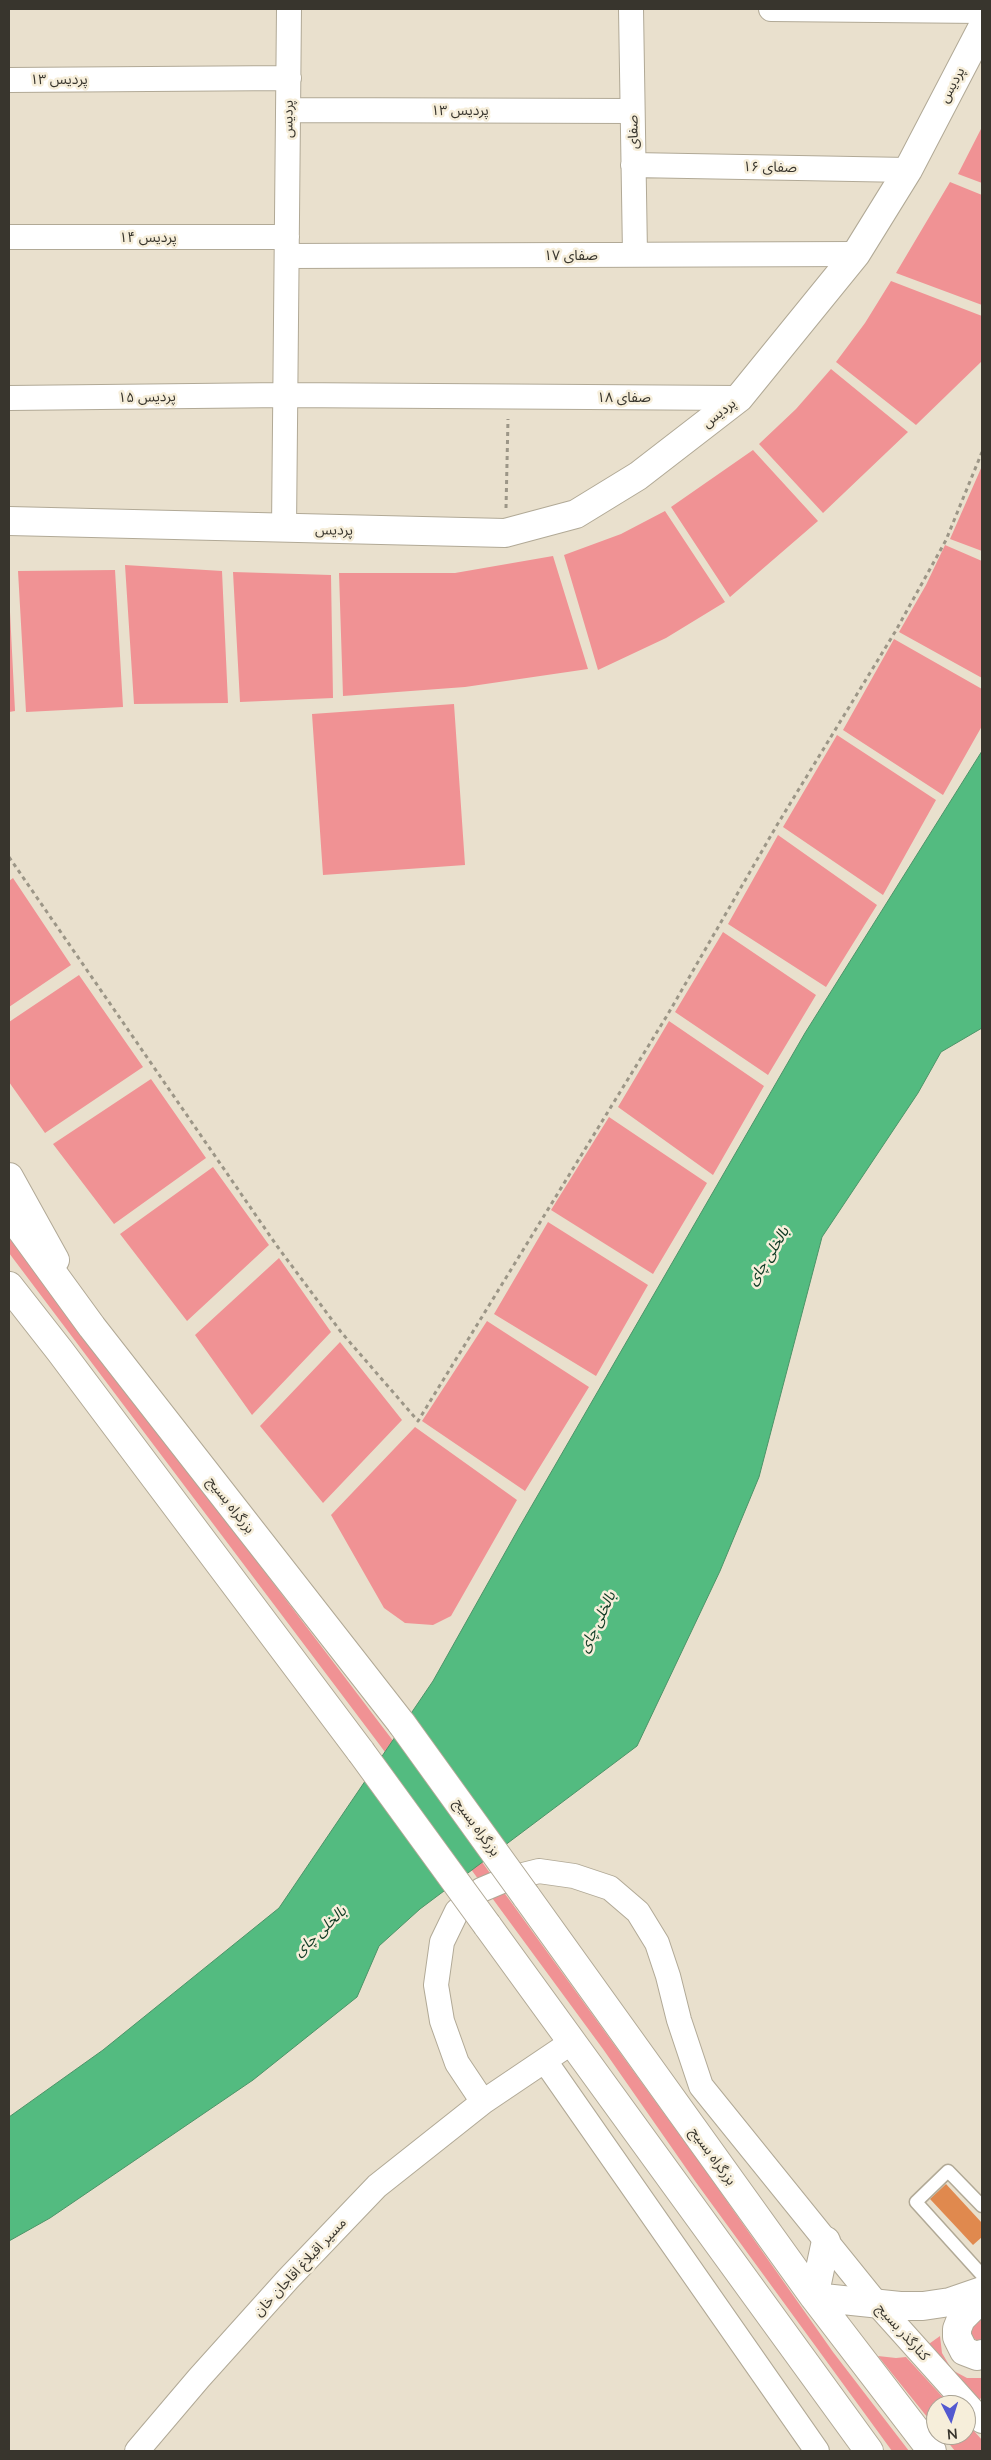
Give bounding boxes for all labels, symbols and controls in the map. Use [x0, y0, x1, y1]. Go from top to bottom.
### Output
street label: پردیس [936, 64, 968, 106]
street label: پردیس ۱۳ [30, 71, 88, 87]
street label: پردیس [279, 100, 297, 138]
street label: پردیس ۱۳ [431, 102, 489, 118]
street label: صفای [624, 115, 642, 149]
street label: صفای ۱۶ [743, 158, 797, 176]
street label: پردیس ۱۴ [119, 229, 177, 245]
street label: صفای ۱۷ [544, 247, 598, 263]
street label: پردیس ۱۵ [118, 388, 176, 406]
street label: صفای ۱۸ [597, 389, 651, 405]
street label: پردیس [699, 395, 739, 431]
street label: پردیس [315, 521, 353, 539]
water label: بالخلی چای [743, 1223, 793, 1289]
street label: بزرگراه بسیج [204, 1473, 258, 1537]
water label: بالخلی چای [575, 1589, 619, 1655]
street label: بزرگراه بسیج [450, 1795, 504, 1859]
water label: بالخلی چای [290, 1902, 350, 1960]
street label: بزرگراه بسیج [686, 2124, 740, 2188]
street label: مسیر اقبلاغ اقاجان خان [250, 2214, 350, 2320]
street label: کنارگذر بسیج [873, 2300, 933, 2364]
north arrow [926, 2395, 976, 2445]
text: N [946, 2426, 958, 2443]

